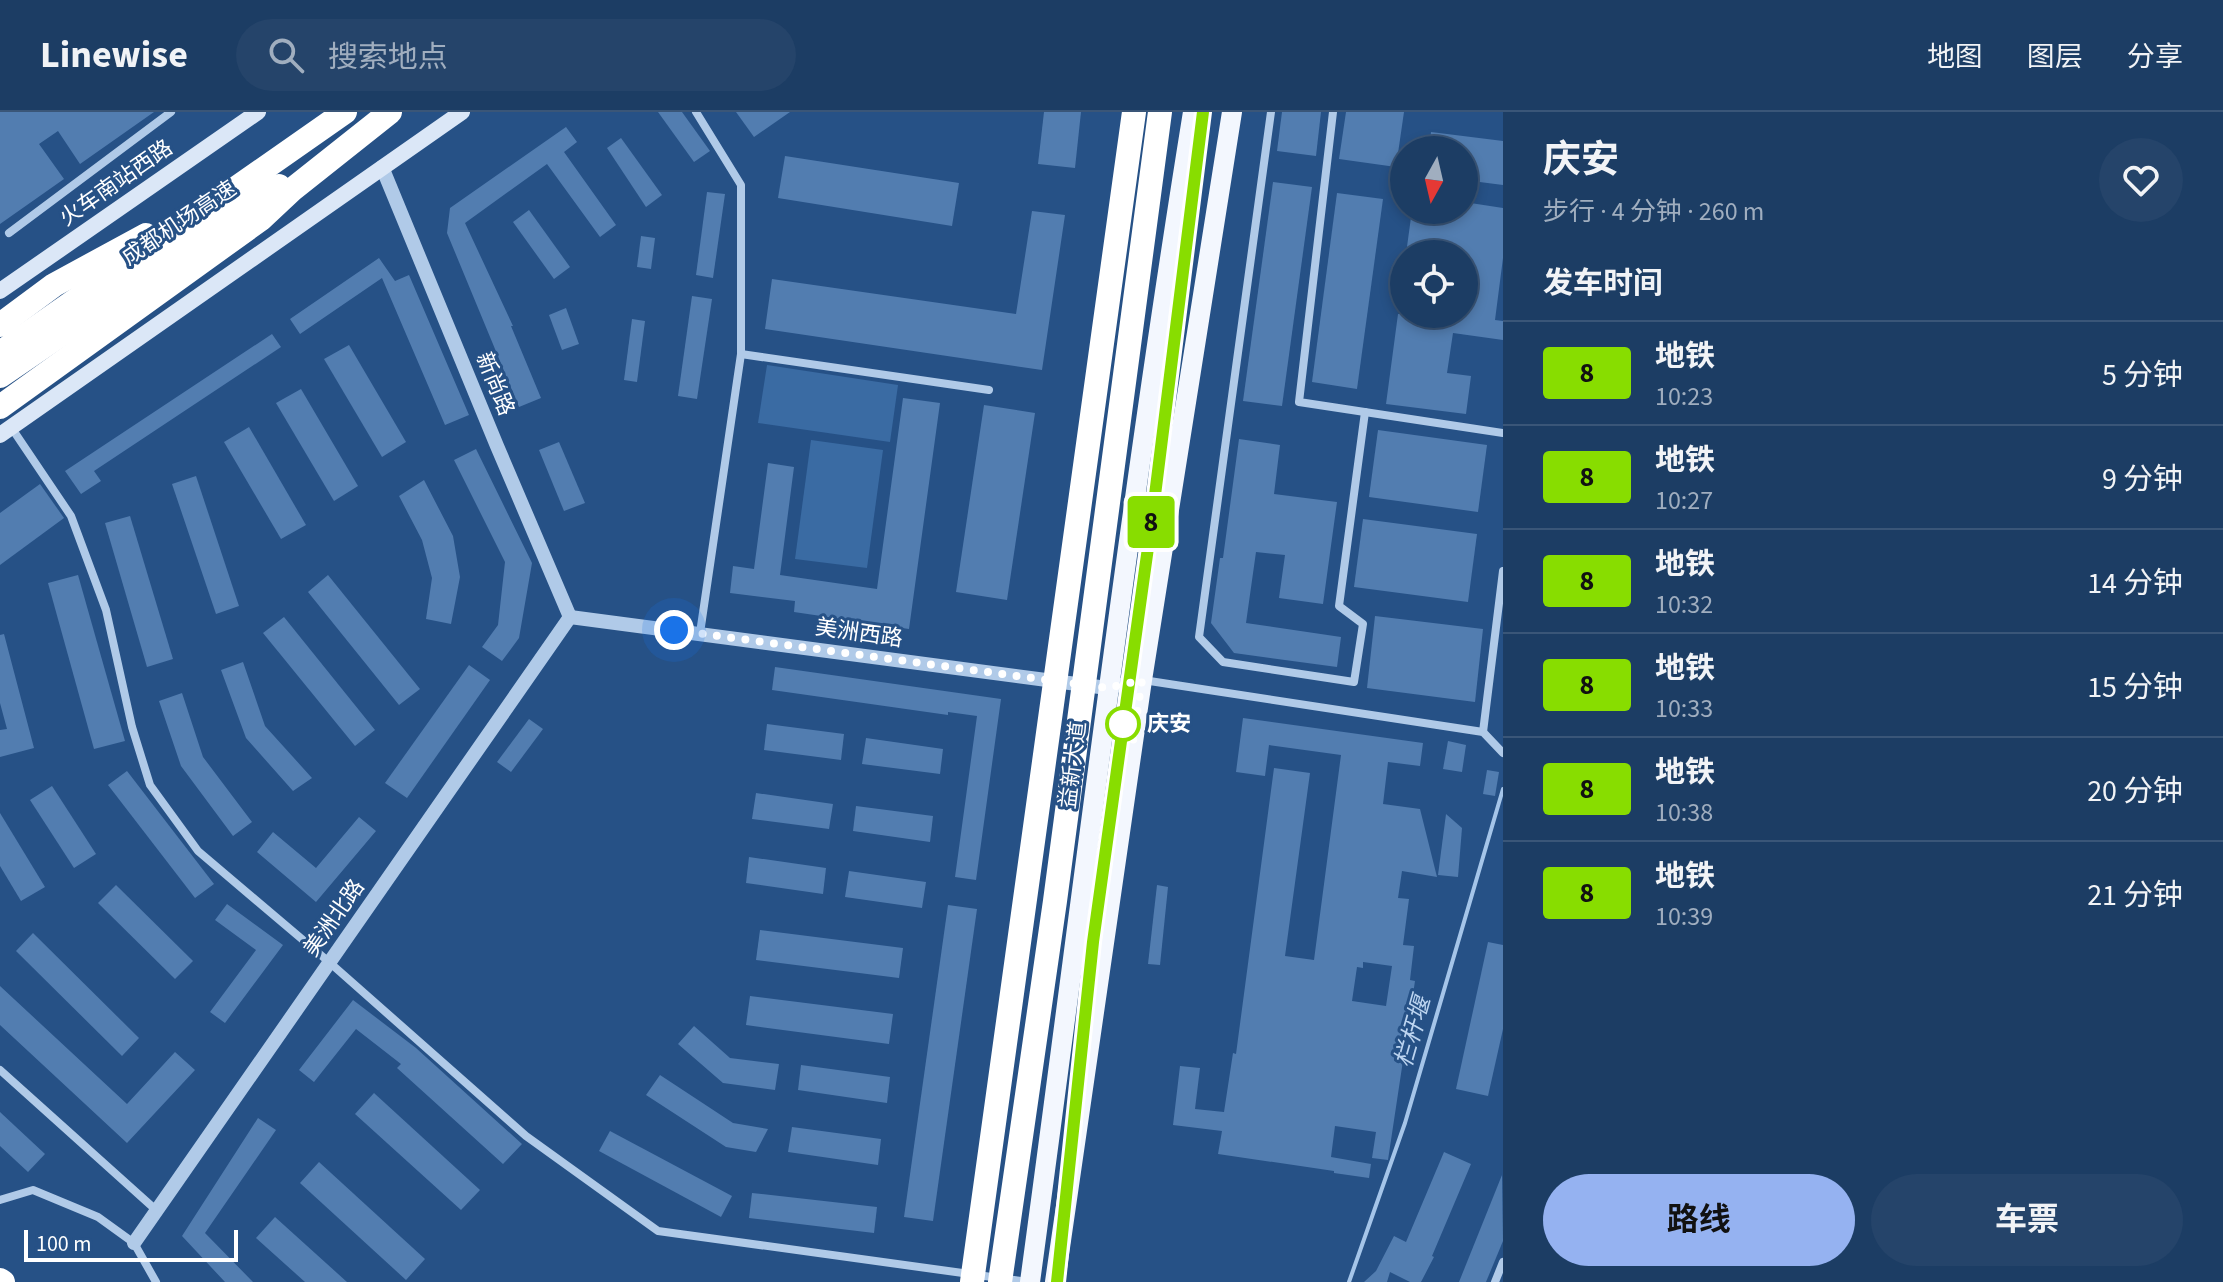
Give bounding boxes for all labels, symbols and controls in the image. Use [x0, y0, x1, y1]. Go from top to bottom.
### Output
search box [236, 19, 796, 91]
text: Linewise [40, 28, 188, 82]
icon: search [264, 33, 308, 77]
text: 搜索地点 [328, 36, 448, 79]
text: 地图 [1927, 37, 1983, 77]
text: 图层 [2027, 37, 2083, 77]
text: 分享 [2127, 37, 2183, 77]
street label: 火车南站西路 [53, 132, 179, 234]
text: 庆安 [1543, 133, 1619, 187]
north arrow [1390, 136, 1478, 224]
map controls [1390, 136, 1478, 328]
button: heart [2099, 138, 2183, 222]
street label: 成都机场高速 [115, 173, 243, 273]
text: 步行 · 4 分钟 · 260 m [1543, 193, 1764, 230]
button: locate [1390, 240, 1478, 328]
text: 发车时间 [1543, 262, 1663, 305]
text: 地铁 [1655, 335, 1715, 378]
street label: 新尚路 [468, 347, 522, 421]
text: 8 [1580, 353, 1594, 393]
text: 5 分钟 [2102, 354, 2183, 397]
text: 10:23 [1655, 378, 1713, 415]
text: 地铁 [1655, 439, 1715, 482]
text: 8 [1580, 457, 1594, 497]
text: 9 分钟 [2102, 458, 2183, 501]
text: 10:27 [1655, 482, 1713, 519]
line badge: 8 [1125, 496, 1177, 548]
text: 8 [1144, 502, 1158, 542]
text: 地铁 [1655, 543, 1715, 586]
text: 8 [1580, 561, 1594, 601]
text: 14 分钟 [2087, 562, 2183, 605]
text: 10:32 [1655, 586, 1713, 623]
your location [654, 610, 694, 650]
street label: 美洲西路 [813, 611, 905, 655]
text: 地铁 [1655, 647, 1715, 690]
text: 8 [1580, 665, 1594, 705]
text: 15 分钟 [2087, 666, 2183, 709]
text: 10:33 [1655, 690, 1713, 727]
marker: 庆安 [1106, 707, 1140, 741]
place label: 庆安 [1147, 708, 1191, 740]
street label: 益新大道 [1052, 719, 1094, 811]
text: 地铁 [1655, 751, 1715, 794]
text: 8 [1580, 769, 1594, 809]
text: 20 分钟 [2087, 770, 2183, 813]
text: 10:38 [1655, 794, 1713, 831]
text: 地铁 [1655, 855, 1715, 898]
street label: 美洲北路 [296, 873, 372, 963]
text: 8 [1580, 873, 1594, 913]
text: 21 分钟 [2087, 874, 2183, 917]
text: 10:39 [1655, 898, 1713, 935]
water label: 栏杆堰 [1386, 989, 1441, 1071]
button: 路线 [1543, 1174, 1855, 1266]
button: 车票 [1871, 1174, 2183, 1266]
scale bar [24, 1226, 238, 1262]
text: 100 m [36, 1228, 91, 1260]

